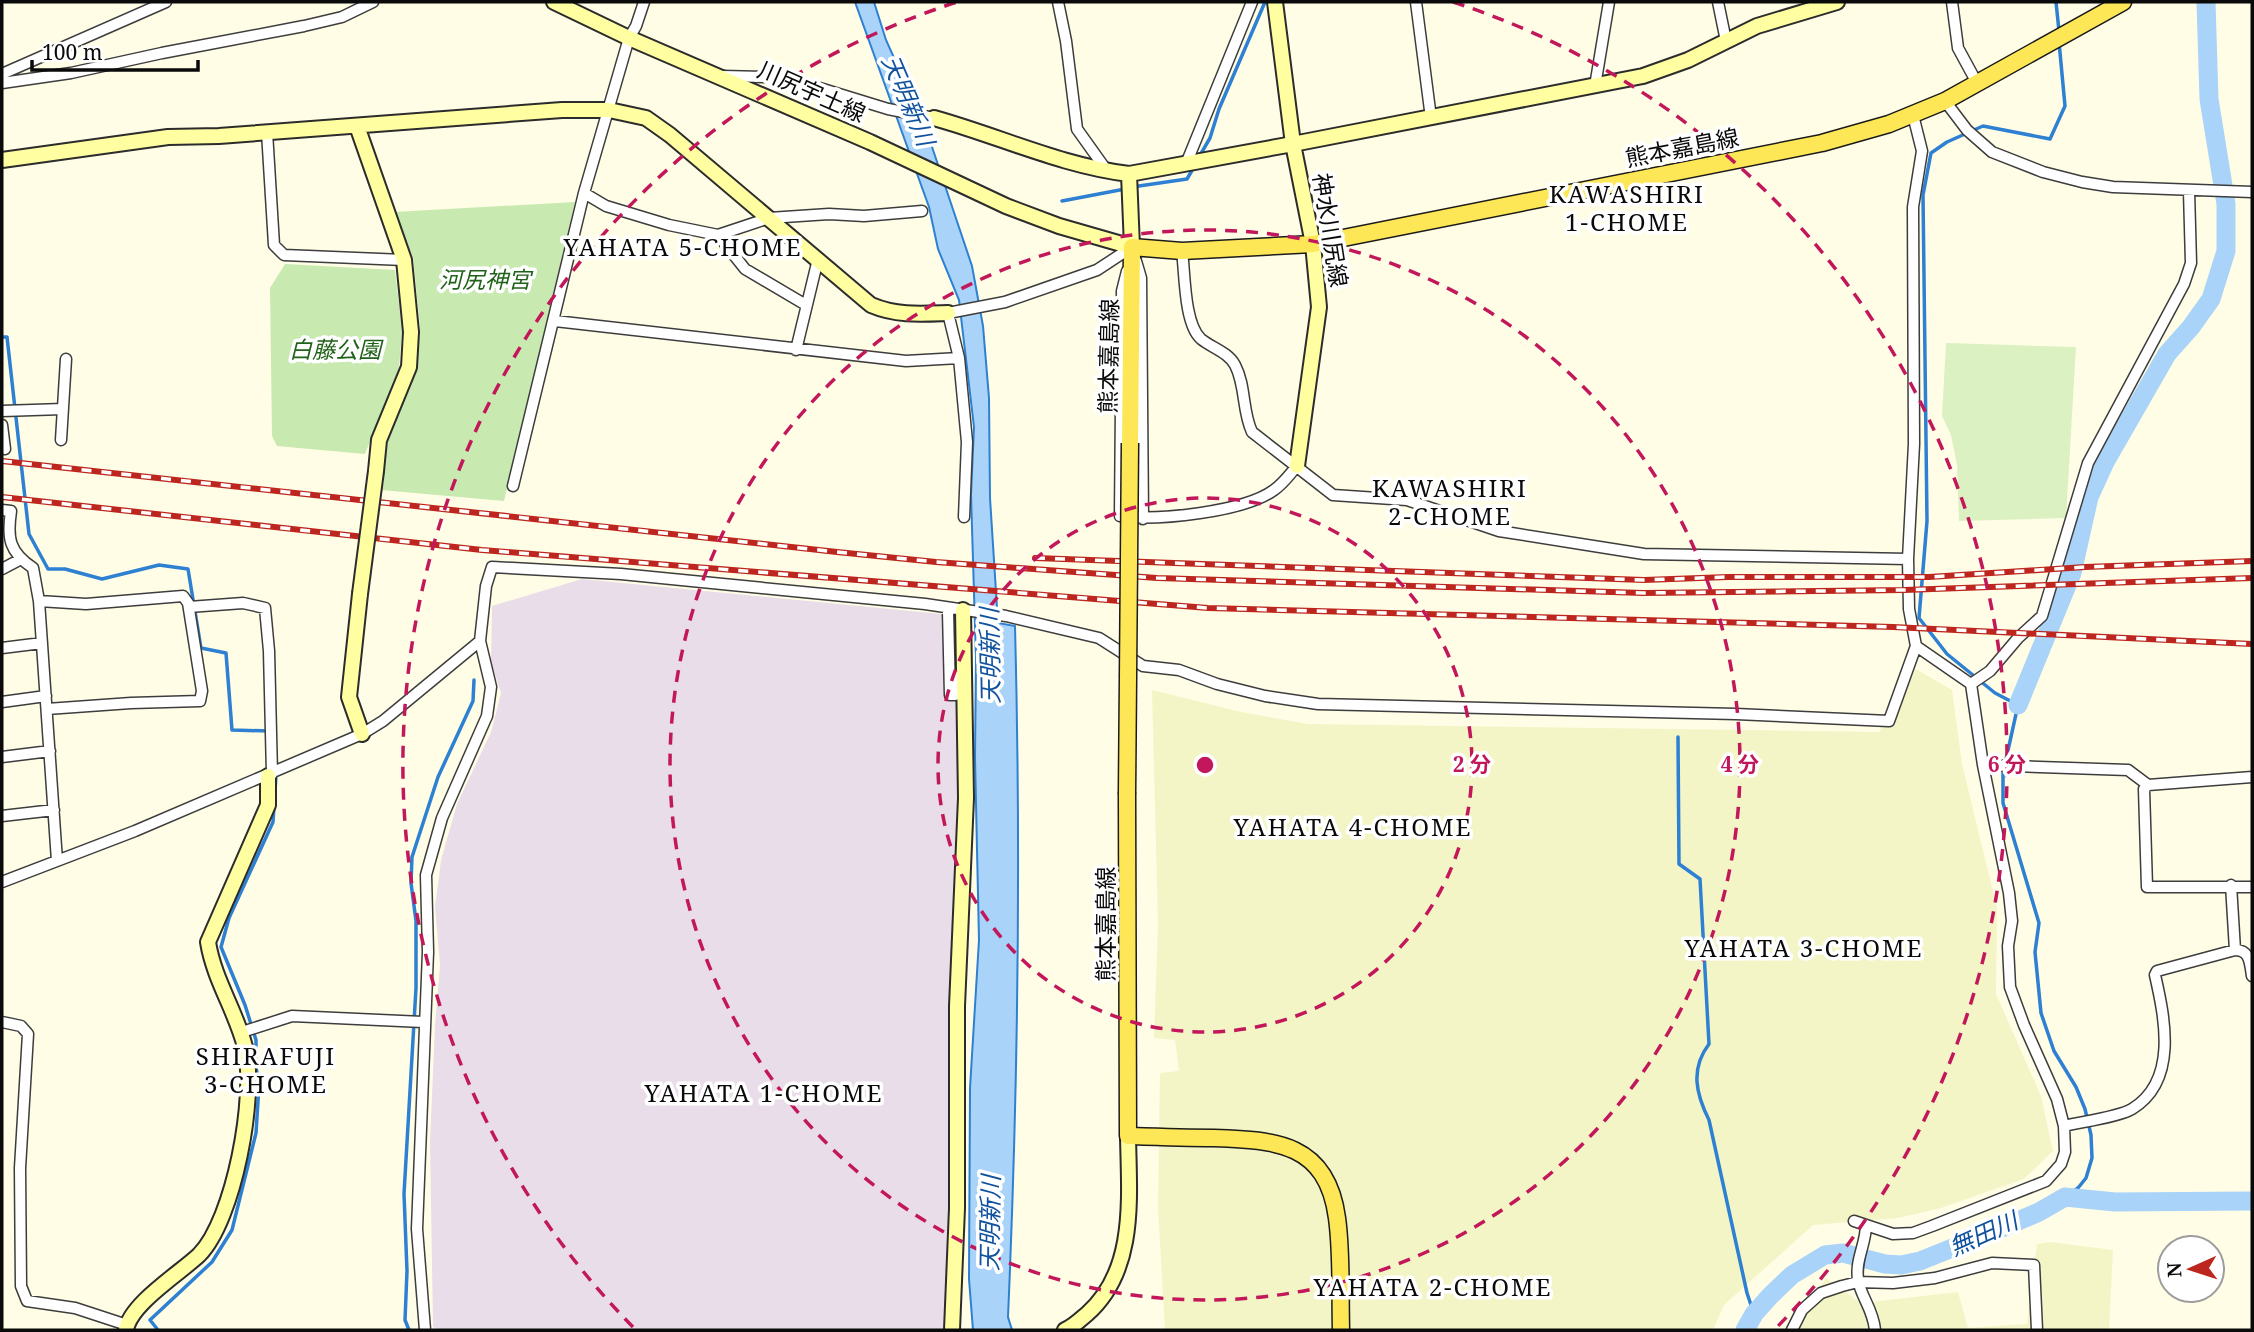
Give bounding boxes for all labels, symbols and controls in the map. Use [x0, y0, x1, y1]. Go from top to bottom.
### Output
scale bar [32, 28, 198, 72]
text: 100 m [42, 38, 103, 66]
water label: 天明新川 [875, 49, 944, 153]
street label: 川尻宇土線 [753, 53, 871, 129]
street label: 熊本嘉島線 [1623, 120, 1741, 174]
street label: 神水川尻線 [1306, 171, 1356, 289]
district label: KAWASHIRI 1-CHOME [1549, 177, 1705, 238]
district label: YAHATA 5-CHOME [562, 230, 803, 263]
park label: 河尻神宮 [439, 263, 534, 295]
street label: 熊本嘉島線 [1091, 298, 1125, 414]
park label: 白藤公園 [289, 333, 384, 365]
district label: KAWASHIRI 2-CHOME [1372, 471, 1528, 532]
water label: 天明新川 [972, 605, 1006, 704]
text: 2 分 [1453, 750, 1491, 778]
text: 4 分 [1721, 750, 1759, 778]
text: 6 分 [1988, 750, 2026, 778]
centre of rings [1193, 753, 1217, 777]
district label: YAHATA 4-CHOME [1232, 810, 1473, 843]
street label: 熊本嘉島線 [1089, 867, 1121, 982]
district label: YAHATA 3-CHOME [1683, 931, 1924, 964]
district label: SHIRAFUJI 3-CHOME [196, 1039, 336, 1100]
district label: YAHATA 1-CHOME [643, 1076, 884, 1109]
water label: 天明新川 [972, 1172, 1006, 1271]
water label: 無田川 [1943, 1202, 2025, 1263]
north arrow [2156, 1234, 2226, 1304]
text: N [2161, 1262, 2187, 1278]
district label: YAHATA 2-CHOME [1312, 1270, 1553, 1303]

